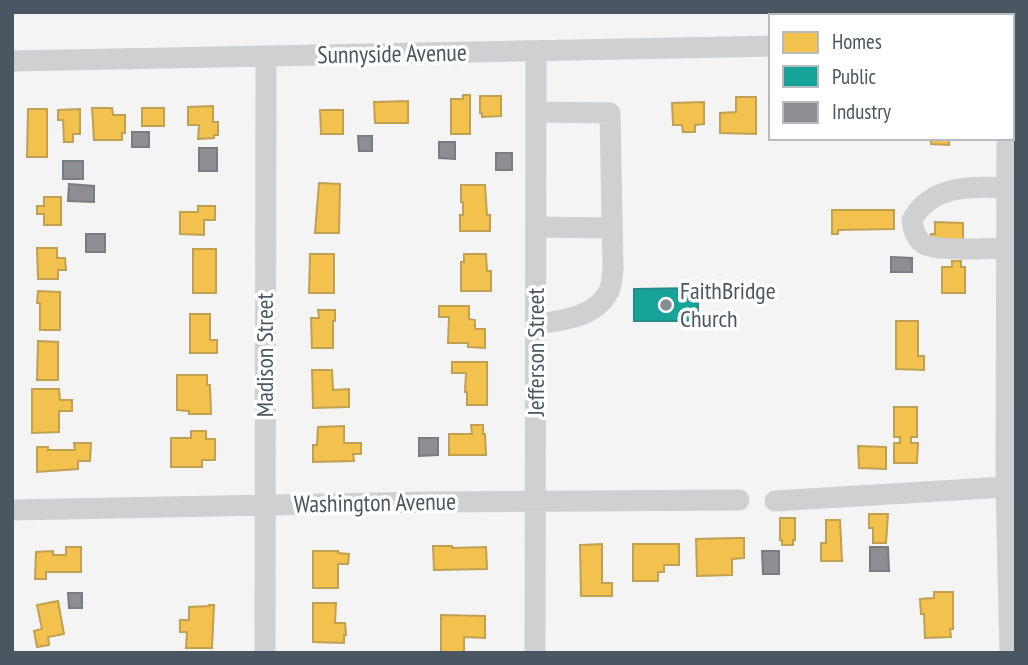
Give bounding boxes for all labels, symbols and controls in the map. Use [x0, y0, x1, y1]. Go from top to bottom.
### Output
legend [769, 14, 1014, 140]
text: Homes [832, 28, 882, 55]
street label: Sunnyside Avenue [317, 37, 467, 70]
text: Public [832, 63, 877, 90]
text: Industry [832, 98, 891, 125]
place label: FaithBridge Church [680, 275, 776, 334]
street label: Jefferson Street [520, 288, 551, 417]
street label: Madison Street [249, 292, 280, 417]
marker: FaithBridge Church [658, 297, 674, 313]
street label: Washington Avenue [294, 486, 456, 519]

